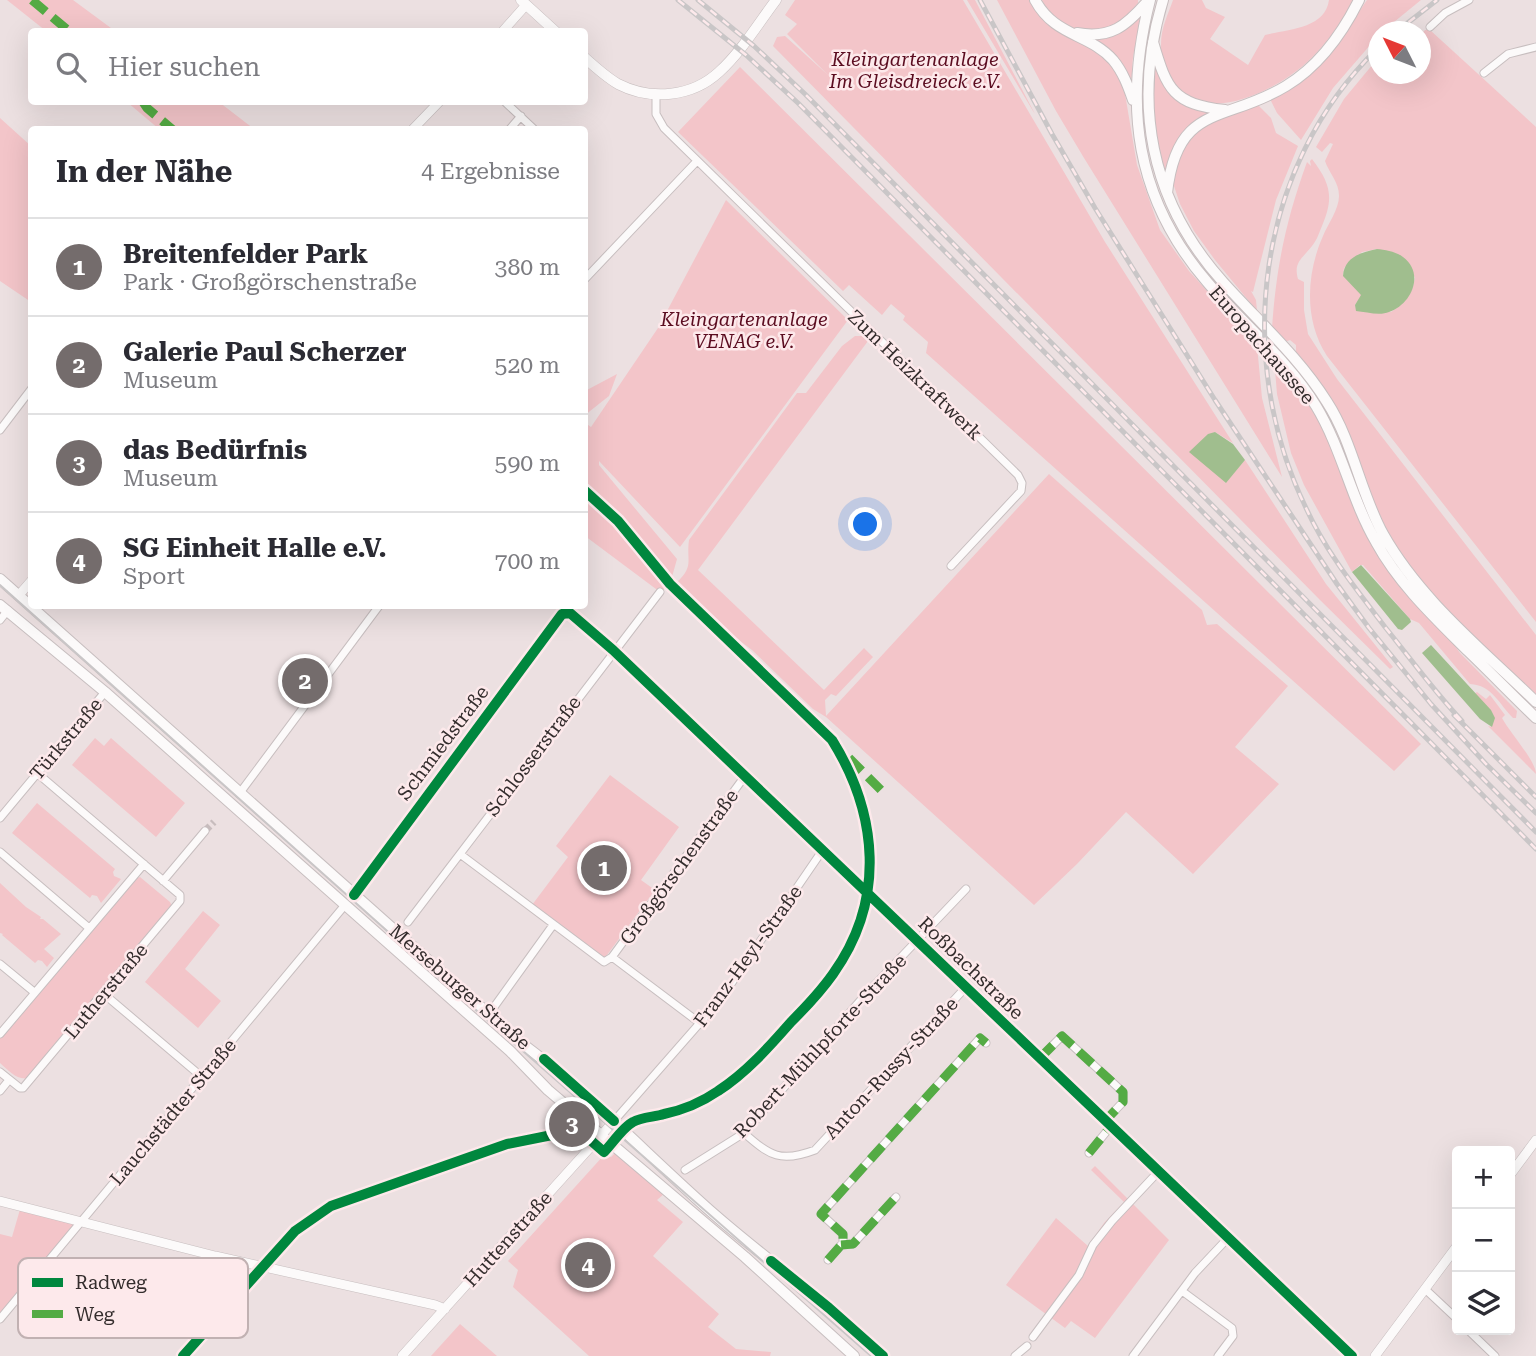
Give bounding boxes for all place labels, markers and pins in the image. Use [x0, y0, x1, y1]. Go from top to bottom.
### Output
pin: 2 [282, 655, 328, 707]
pin: 1 [581, 842, 627, 894]
pin: 3 [549, 1098, 595, 1150]
pin: 4 [565, 1239, 611, 1291]

